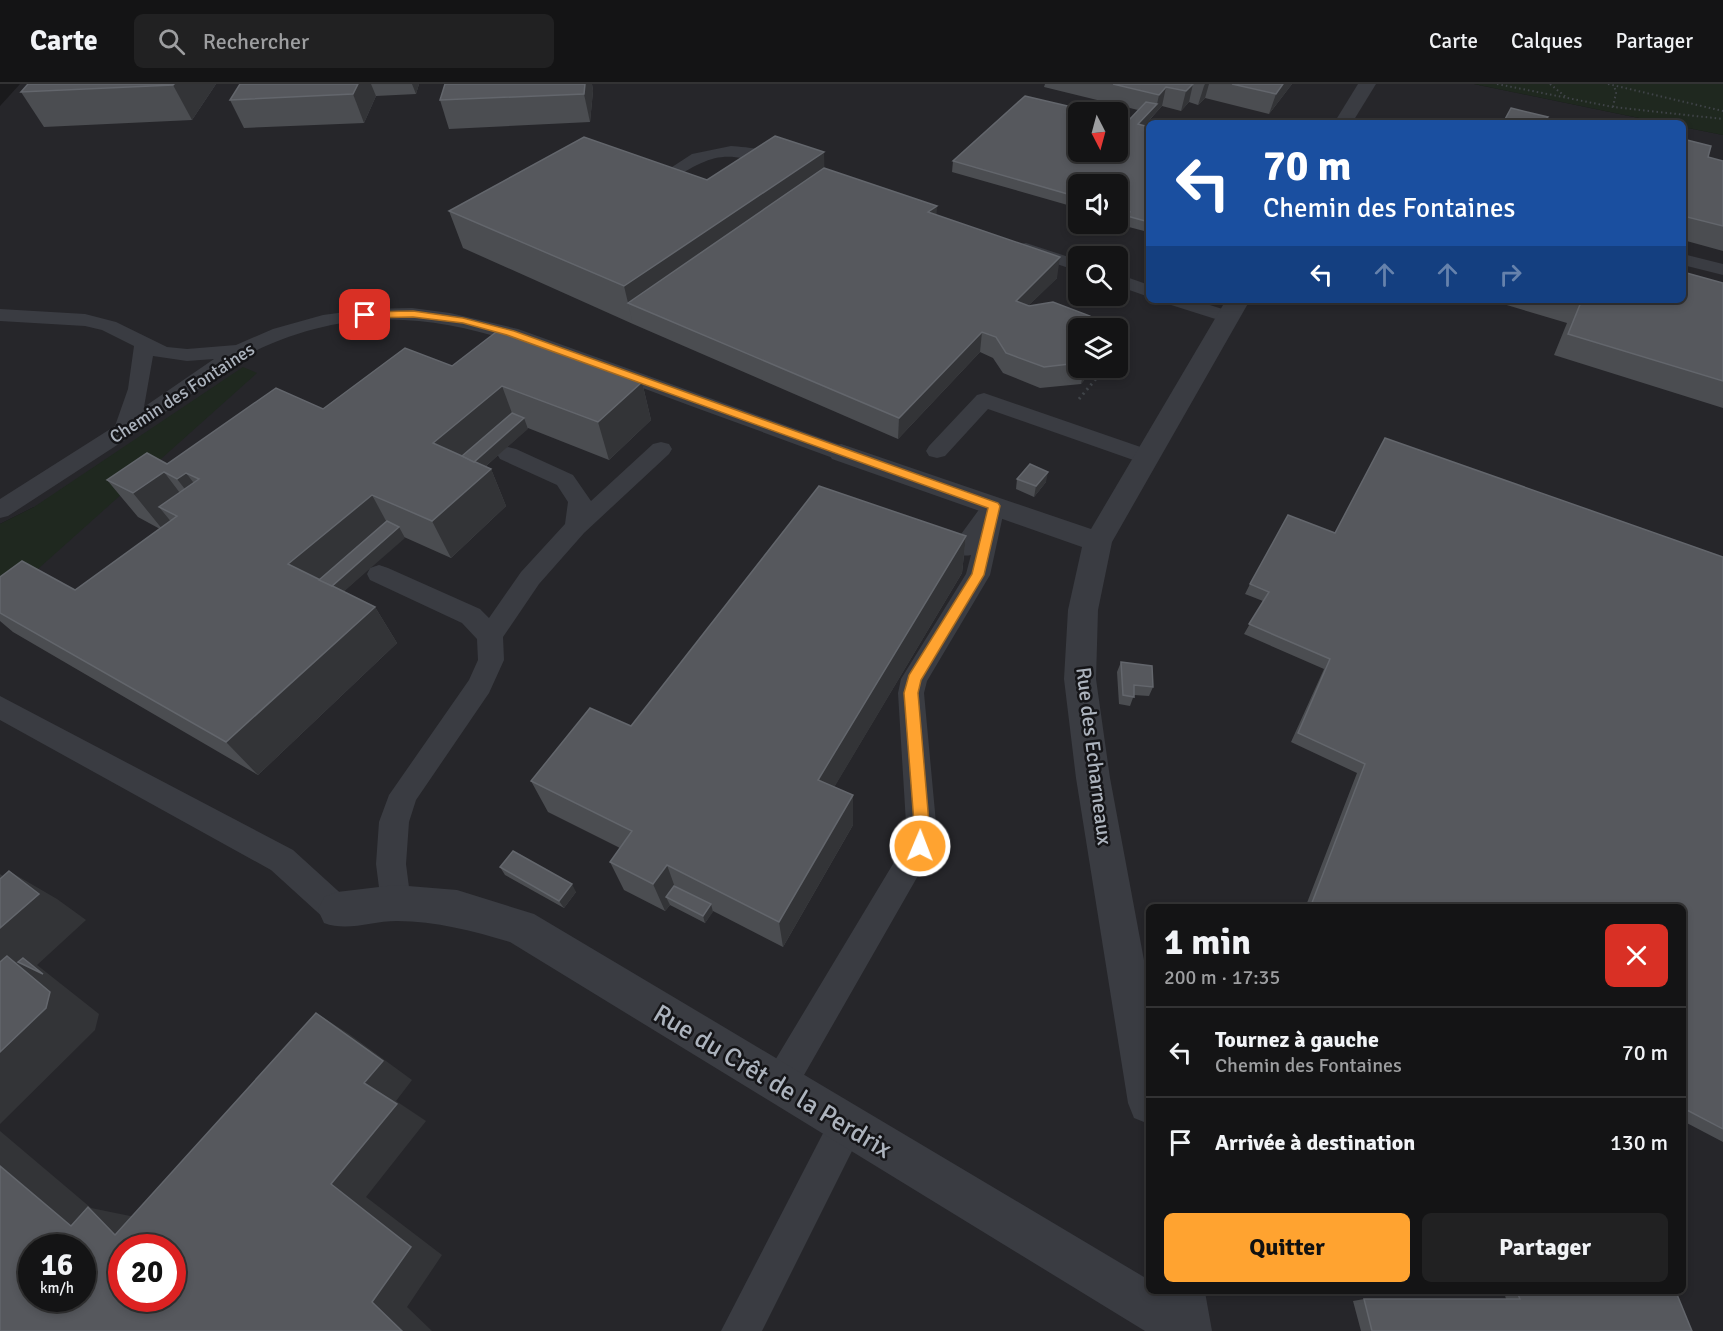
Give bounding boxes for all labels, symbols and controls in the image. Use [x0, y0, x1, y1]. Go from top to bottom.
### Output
search box [134, 14, 554, 68]
text: Carte [30, 24, 98, 58]
icon: search [155, 25, 188, 58]
text: Rechercher [203, 28, 309, 55]
text: Carte [1429, 28, 1478, 54]
text: Calques [1511, 28, 1582, 54]
text: Partager [1615, 28, 1693, 54]
north arrow [1068, 102, 1128, 162]
map controls [1068, 102, 1128, 378]
text: 70 m [1263, 141, 1352, 192]
icon: left [1164, 144, 1242, 222]
button: sound [1068, 174, 1128, 234]
text: Chemin des Fontaines [1263, 192, 1515, 225]
button: search [1068, 246, 1128, 306]
icon: left [1305, 258, 1338, 291]
icon: ahead [1368, 258, 1401, 291]
icon: ahead [1431, 258, 1464, 291]
icon: right [1494, 258, 1527, 291]
pin [339, 289, 390, 340]
icon: arrive [348, 298, 381, 331]
button: layers [1068, 318, 1128, 378]
street label: Chemin des Fontaines [105, 338, 259, 448]
street label: Rue des Echarneaux [1070, 665, 1118, 847]
position arrow [888, 814, 952, 878]
text: 1 min [1164, 920, 1251, 965]
button: close [1605, 924, 1668, 987]
text: 200 m · 17:35 [1164, 965, 1280, 990]
street label: Rue du Crêt de la Perdrix [647, 998, 898, 1166]
text: Tournez à gauche [1215, 1026, 1379, 1053]
icon: left [1164, 1036, 1197, 1069]
text: 70 m [1622, 1039, 1668, 1066]
text: Chemin des Fontaines [1215, 1053, 1402, 1078]
icon: arrive [1164, 1126, 1197, 1159]
text: Arrivée à destination [1215, 1129, 1415, 1156]
text: 130 m [1610, 1129, 1668, 1156]
button: Quitter [1164, 1213, 1410, 1282]
button: Partager [1422, 1213, 1668, 1282]
speed limit sign: 20 [108, 1234, 186, 1312]
text: 16 [41, 1247, 73, 1284]
text: km/h [40, 1279, 74, 1297]

